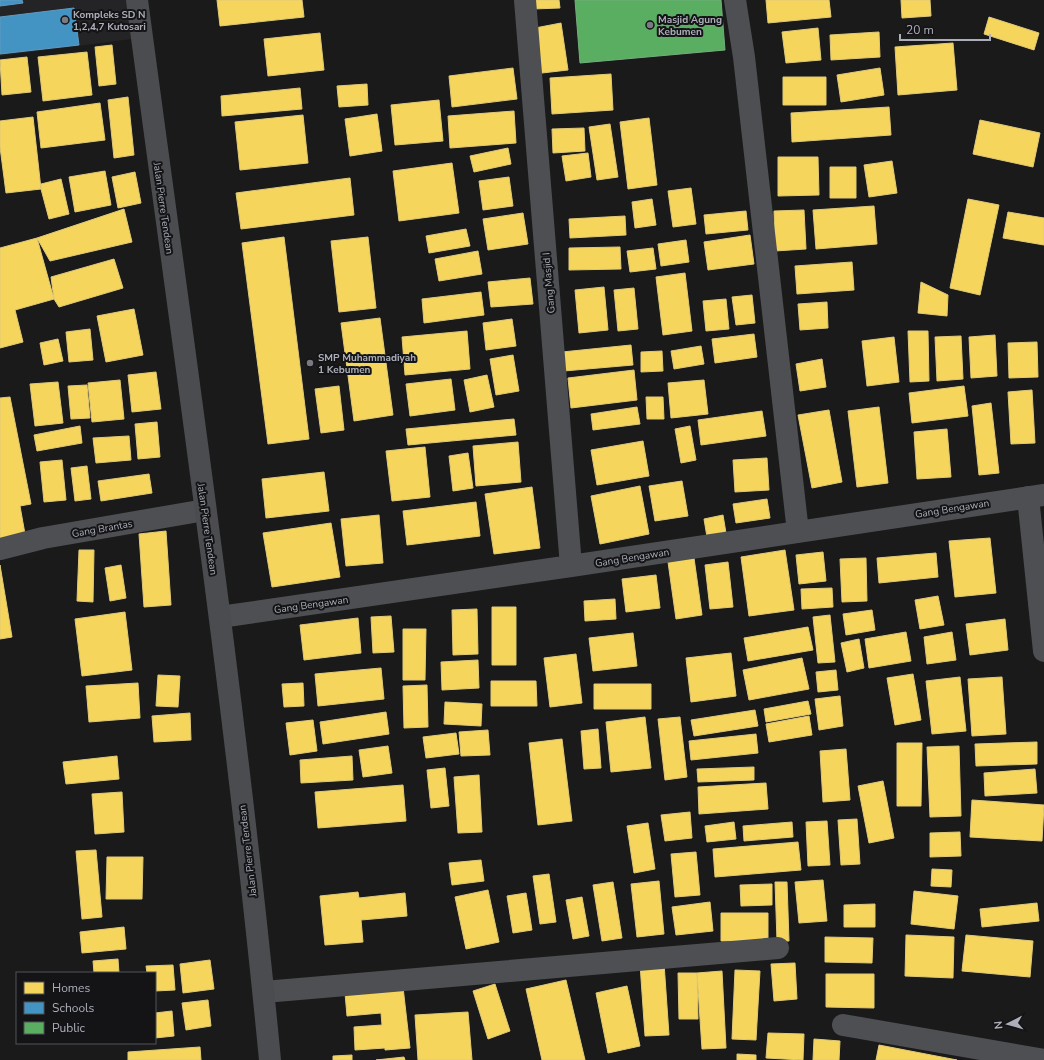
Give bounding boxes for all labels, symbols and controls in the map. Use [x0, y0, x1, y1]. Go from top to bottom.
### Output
place label: Kompleks SD N 1,2,4,7 Kutosari [73, 8, 146, 34]
place label: Masjid Agung Kebumen [658, 13, 722, 39]
marker: Kompleks SD N 1,2,4,7 Kutosari [60, 15, 70, 25]
scale bar [900, 16, 990, 42]
marker: Masjid Agung Kebumen [645, 20, 655, 30]
text: 20 m [906, 22, 934, 38]
street label: Jalan Pierre Tendean [150, 160, 176, 255]
street label: Gang Masjid I [539, 252, 559, 314]
place label: SMP Muhammadiyah 1 Kebumen [318, 351, 416, 377]
marker: SMP Muhammadiyah 1 Kebumen [305, 358, 315, 368]
street label: Jalan Pierre Tendean [194, 481, 220, 576]
street label: Gang Bengawan [914, 496, 990, 522]
street label: Gang Brantas [71, 517, 134, 541]
street label: Gang Bengawan [594, 545, 670, 571]
street label: Gang Bengawan [273, 593, 349, 617]
street label: Jalan Pierre Tendean [235, 804, 261, 899]
legend [16, 972, 156, 1044]
text: Homes [52, 980, 90, 996]
text: Schools [52, 1000, 95, 1016]
north arrow [988, 1004, 1028, 1044]
text: Public [52, 1020, 86, 1036]
text: N [991, 1020, 1006, 1030]

